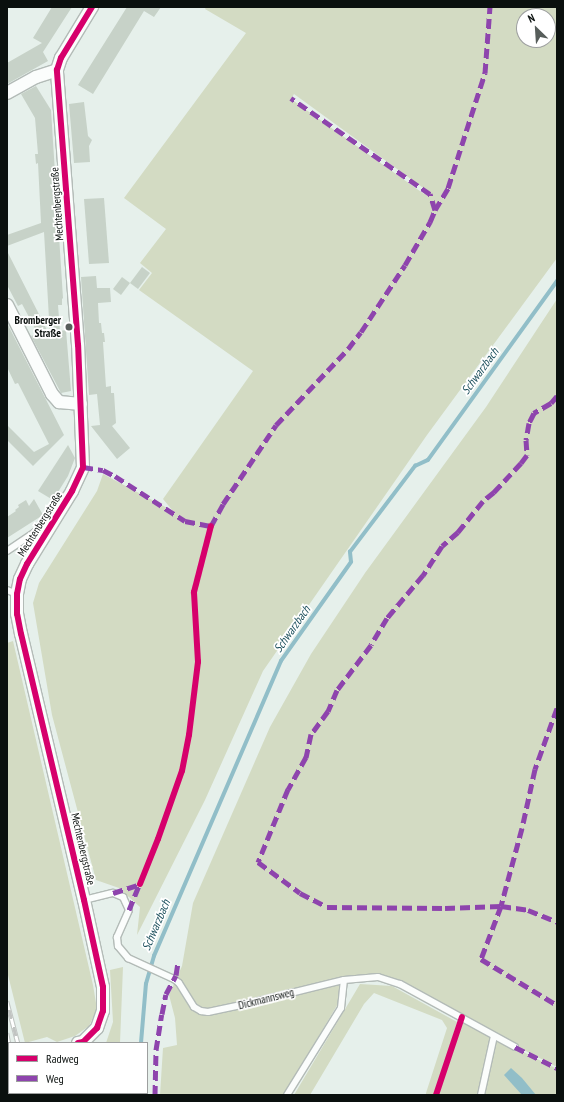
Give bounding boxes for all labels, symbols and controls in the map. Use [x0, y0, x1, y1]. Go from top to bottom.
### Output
north arrow [516, 8, 556, 48]
text: N [526, 10, 537, 26]
street label: Mechtenbergstraße [48, 167, 66, 241]
place label: Bromberger Straße [15, 314, 61, 340]
marker: Bromberger Straße [64, 322, 74, 332]
water label: Schwarzbach [458, 345, 502, 397]
street label: Mechtenbergstraße [15, 489, 65, 559]
water label: Schwarzbach [271, 603, 313, 655]
street label: Mechtenbergstraße [68, 812, 98, 886]
water label: Schwarzbach [139, 897, 173, 953]
street label: Dickmannsweg [237, 986, 295, 1012]
legend [8, 1042, 148, 1094]
text: Radweg [46, 1051, 79, 1066]
text: Weg [46, 1071, 64, 1086]

